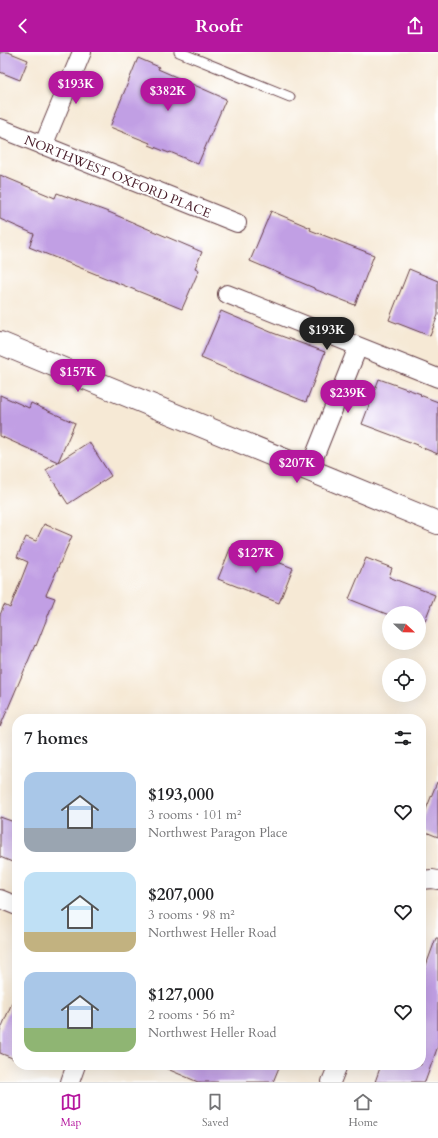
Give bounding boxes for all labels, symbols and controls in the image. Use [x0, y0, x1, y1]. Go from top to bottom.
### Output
text: Roofr [195, 14, 243, 39]
icon: back [12, 15, 34, 37]
icon: share [404, 15, 426, 37]
pin: $193K [48, 71, 104, 105]
text: $193K [57, 75, 95, 93]
pin: $382K [140, 78, 196, 112]
text: $382K [149, 82, 187, 100]
street label: NORTHWEST OXFORD PLACE [22, 131, 214, 223]
pin: $193K [299, 317, 355, 351]
text: $193K [308, 321, 346, 339]
pin: $157K [50, 359, 106, 393]
text: $157K [59, 363, 97, 381]
pin: $239K [320, 380, 376, 414]
text: $239K [329, 384, 367, 402]
pin: $207K [269, 450, 325, 484]
text: $207K [278, 454, 316, 472]
pin: $127K [228, 540, 284, 574]
text: $127K [237, 544, 275, 562]
north arrow [382, 606, 426, 650]
map controls [382, 606, 426, 702]
button: locate [382, 658, 426, 702]
text: 7 homes [24, 727, 88, 750]
icon: filters [392, 727, 414, 749]
text: $193,000 [148, 783, 214, 806]
icon: home [56, 788, 104, 836]
icon: heart [392, 801, 414, 823]
text: 3 rooms · 101 m² [148, 806, 241, 824]
text: Northwest Paragon Place [148, 824, 288, 842]
text: $207,000 [148, 883, 214, 906]
icon: home [56, 888, 104, 936]
icon: heart [392, 901, 414, 923]
text: 3 rooms · 98 m² [148, 906, 235, 924]
text: Northwest Heller Road [148, 924, 276, 942]
text: $127,000 [148, 983, 214, 1006]
icon: home [56, 988, 104, 1036]
icon: heart [392, 1001, 414, 1023]
text: 2 rooms · 56 m² [148, 1006, 235, 1024]
text: Northwest Heller Road [148, 1024, 276, 1042]
tab: Map [60, 1091, 82, 1130]
tab: Saved [202, 1091, 229, 1130]
tab: Home [349, 1091, 378, 1130]

